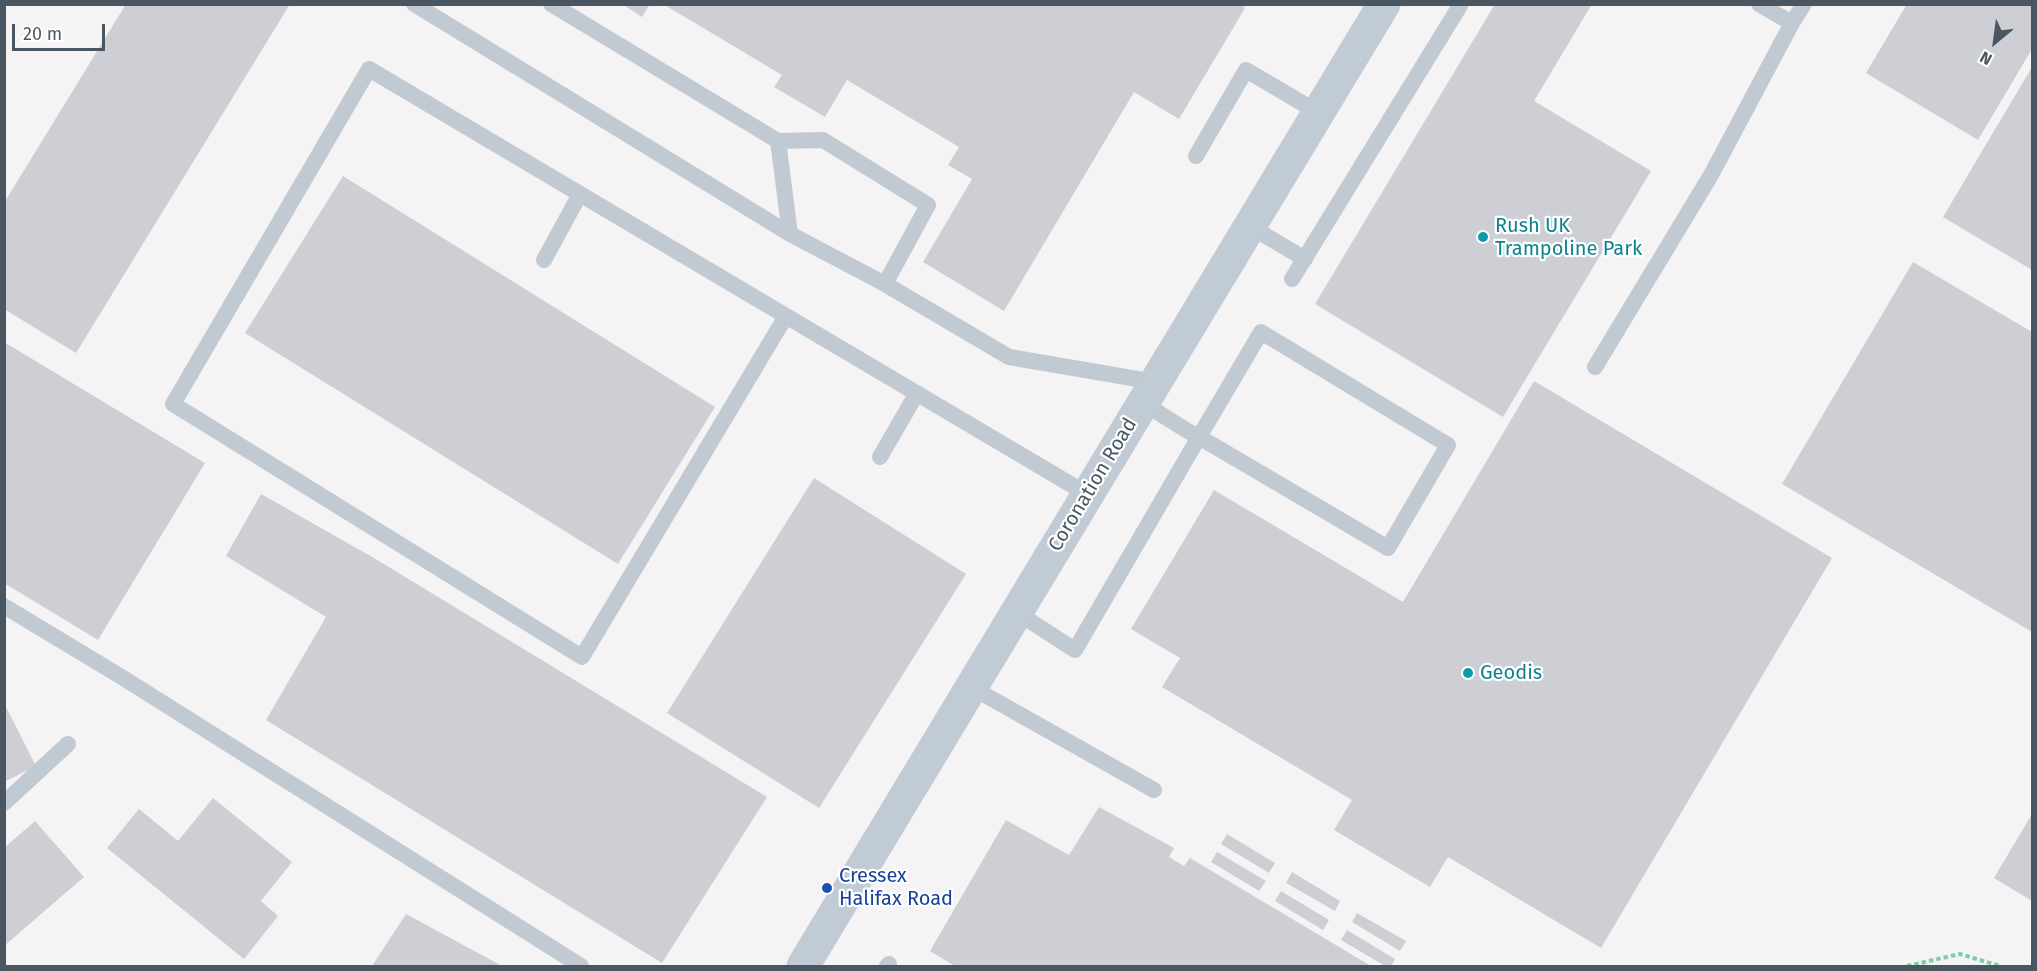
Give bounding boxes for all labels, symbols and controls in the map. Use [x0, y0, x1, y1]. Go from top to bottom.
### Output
scale bar [15, 12, 108, 50]
north arrow [1965, 12, 2025, 72]
text: 20 m [23, 23, 62, 45]
text: N [1977, 47, 1995, 69]
place label: Rush UK Trampoline Park [1495, 214, 1642, 261]
marker: Rush UK Trampoline Park [1476, 230, 1490, 244]
street label: Coronation Road [1044, 414, 1142, 556]
place label: Geodis [1480, 661, 1542, 685]
marker: Geodis [1461, 666, 1475, 680]
place label: Cressex Halifax Road [839, 864, 953, 911]
marker: Cressex Halifax Road [820, 881, 834, 895]

